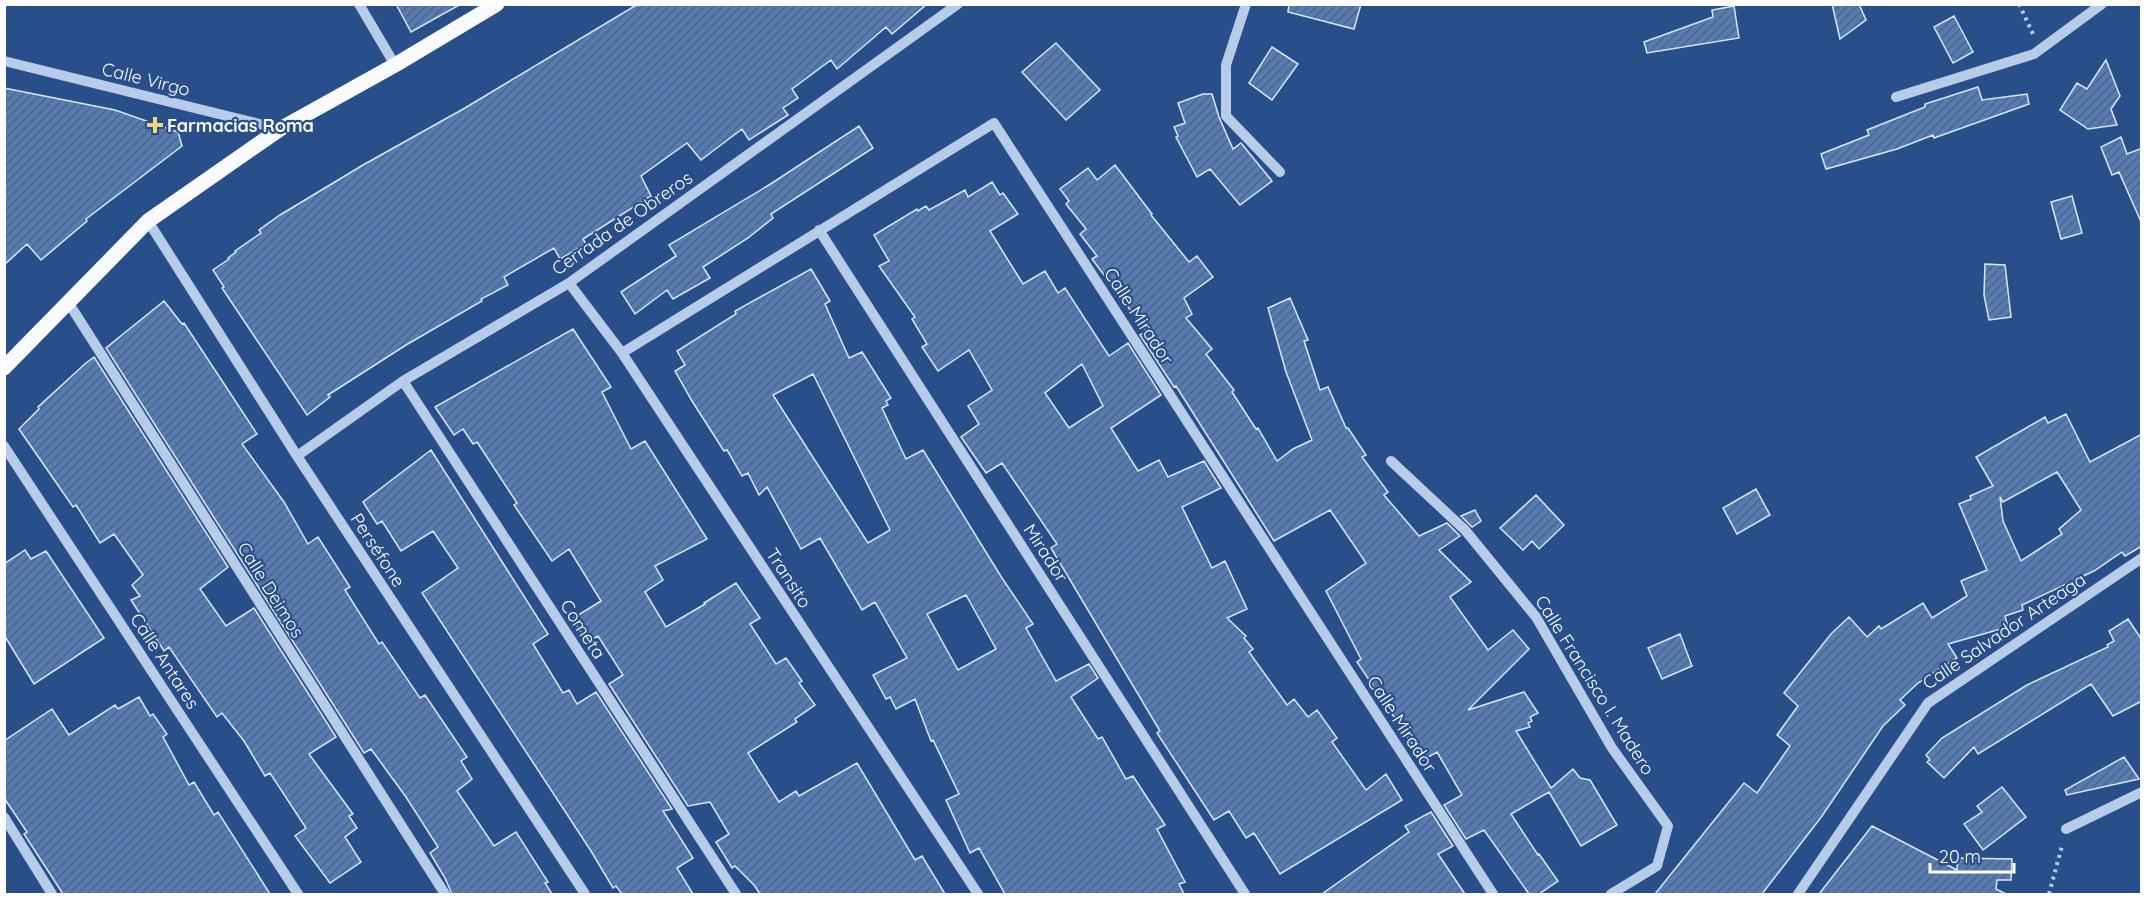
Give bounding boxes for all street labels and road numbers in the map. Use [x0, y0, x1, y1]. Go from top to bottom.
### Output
street label: Calle Virgo [100, 57, 192, 101]
street label: Cerrada de Obreros [547, 166, 697, 280]
street label: Calle Mirador [1099, 263, 1179, 369]
street label: Perséfone [346, 509, 410, 591]
street label: Mirador [1019, 519, 1073, 587]
street label: Calle Deimos [232, 538, 310, 642]
street label: Transito [761, 544, 817, 612]
street label: Calle Salvador Arteaga [1918, 568, 2090, 694]
street label: Calle Francisco I. Madero [1530, 591, 1660, 779]
street label: Cometa [555, 595, 611, 663]
street label: Calle Antares [125, 609, 205, 713]
street label: Calle Mirador [1362, 671, 1442, 777]

